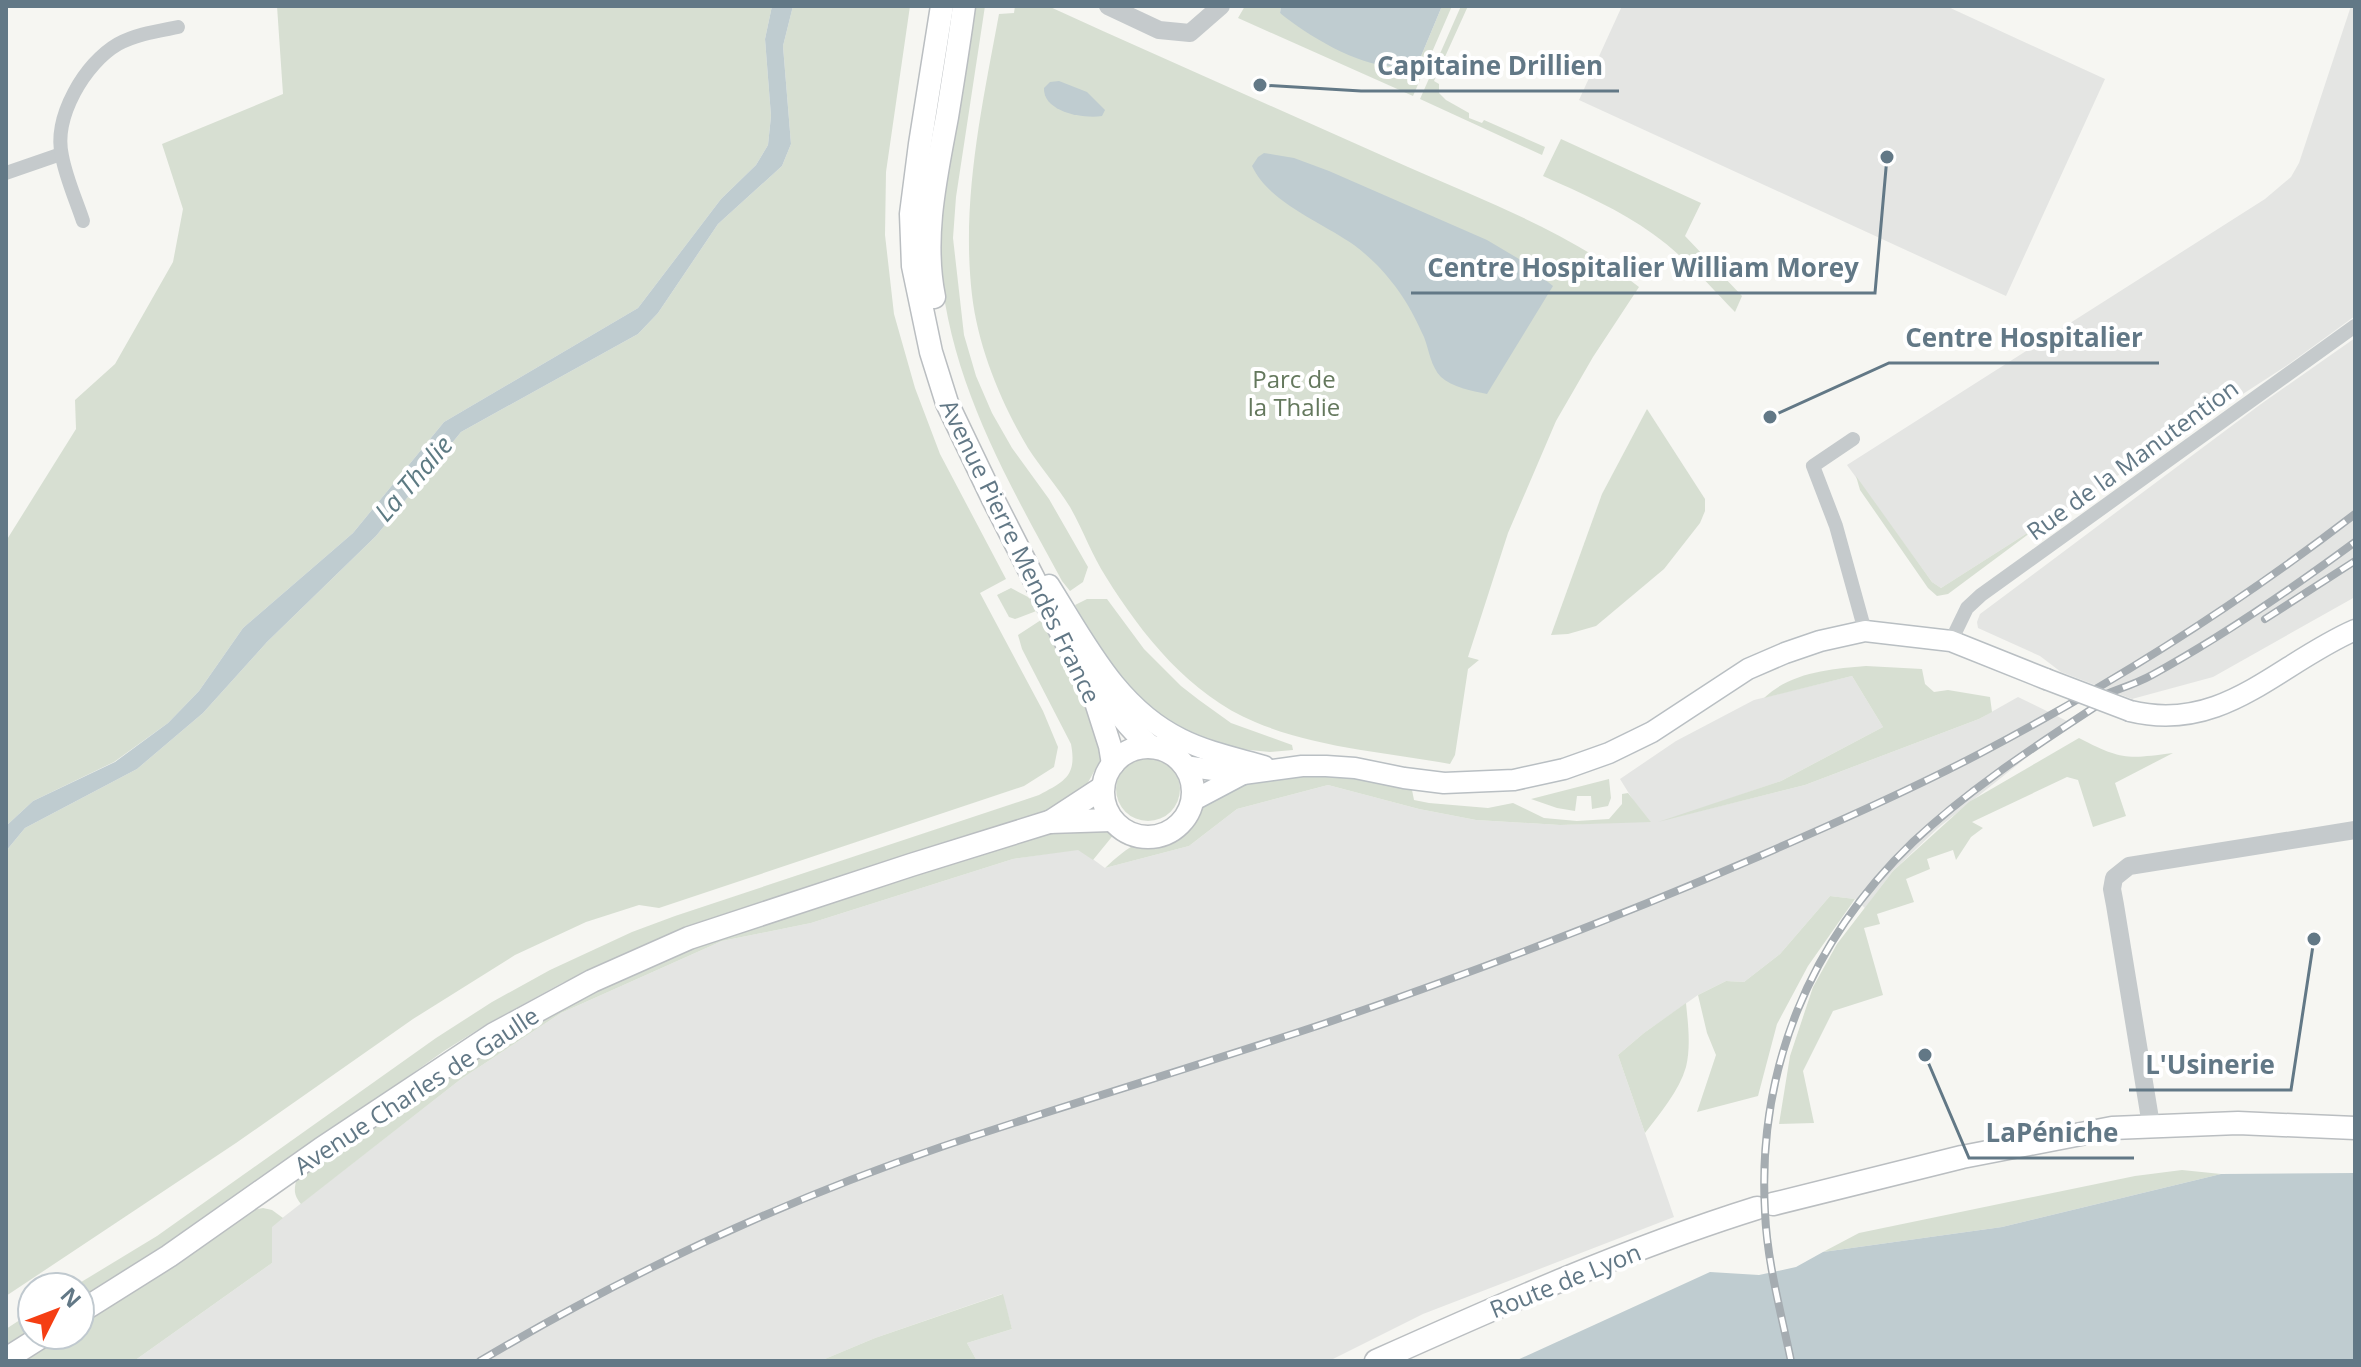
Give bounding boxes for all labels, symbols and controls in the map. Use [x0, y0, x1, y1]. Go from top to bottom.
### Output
callout: Capitaine Drillien [1361, 41, 1619, 91]
text: Capitaine Drillien [1377, 47, 1603, 83]
callout: Centre Hospitalier William Morey [1411, 243, 1875, 293]
text: Centre Hospitalier William Morey [1427, 249, 1859, 285]
callout: Centre Hospitalier [1889, 313, 2159, 363]
text: Centre Hospitalier [1905, 319, 2143, 355]
park label: Parc de la Thalie [1248, 362, 1340, 423]
street label: Rue de la Manutention [2019, 371, 2245, 547]
street label: Avenue Pierre Mendès France [933, 394, 1109, 708]
water label: La Thalie [366, 427, 460, 529]
street label: Avenue Charles de Gaulle [287, 998, 545, 1182]
callout: L'Usinerie [2129, 1040, 2291, 1090]
text: L'Usinerie [2145, 1046, 2275, 1082]
callout: LaPéniche [1969, 1108, 2134, 1158]
text: LaPéniche [1986, 1114, 2118, 1150]
street label: Route de Lyon [1484, 1235, 1646, 1325]
north arrow [16, 1271, 96, 1351]
text: N [54, 1280, 89, 1314]

